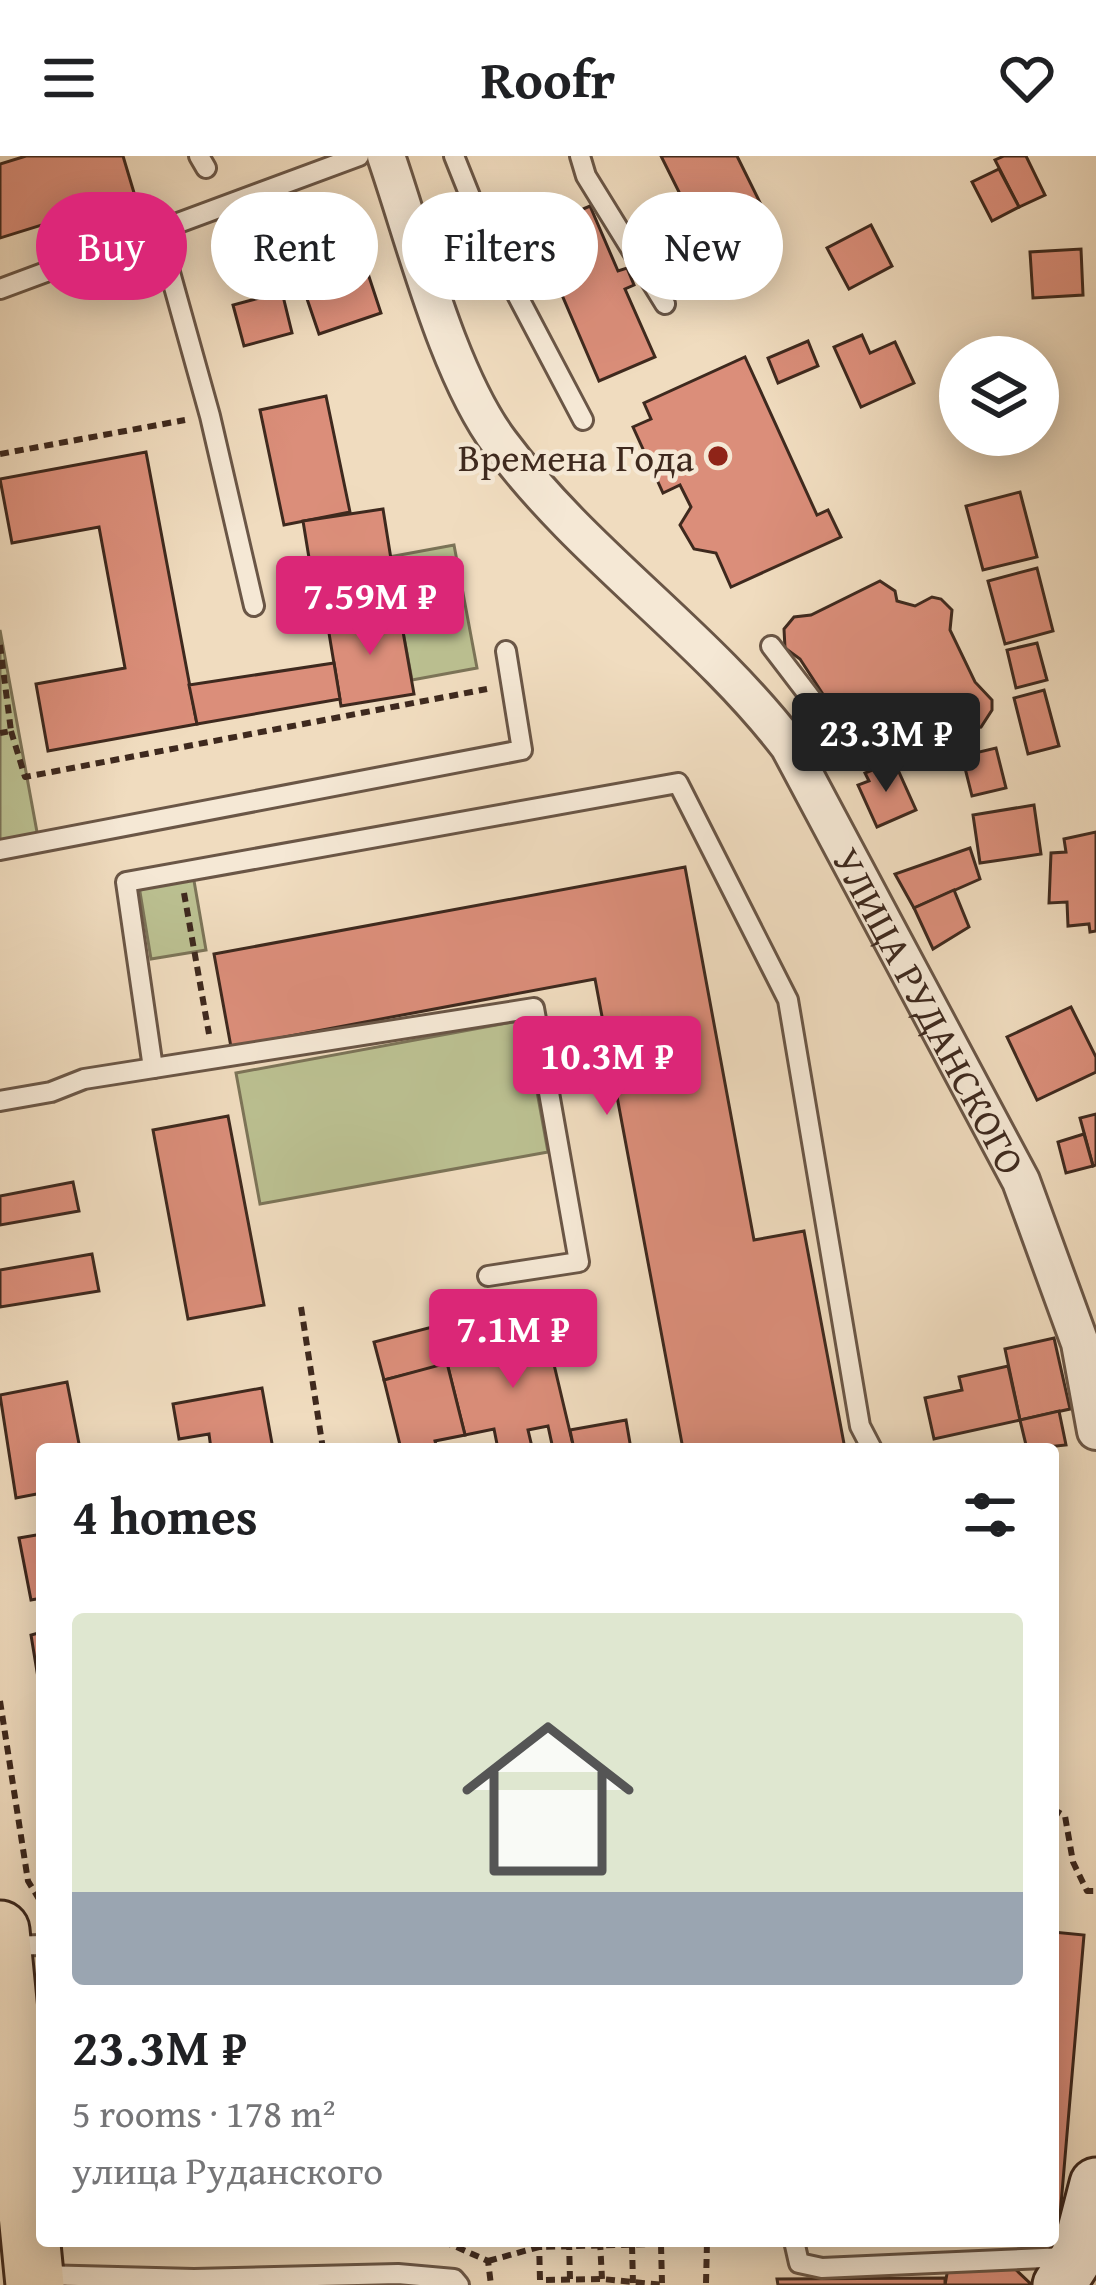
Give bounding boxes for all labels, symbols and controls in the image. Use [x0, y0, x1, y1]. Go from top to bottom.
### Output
text: Roofr [481, 39, 615, 118]
icon: menu [36, 45, 102, 111]
icon: heart [994, 45, 1060, 111]
chip: Buy [36, 192, 187, 300]
chip: Rent [211, 192, 378, 300]
chip: Filters [402, 192, 598, 300]
chip: New [622, 192, 783, 300]
map controls [939, 336, 1059, 456]
button: layers [939, 336, 1059, 456]
place label: Времена Года [458, 428, 694, 485]
marker: Времена Года [705, 443, 731, 469]
pin: 7.59M ₽ [259, 556, 481, 658]
text: 7.59M ₽ [303, 566, 437, 623]
pin: 23.3M ₽ [775, 693, 997, 795]
text: 23.3M ₽ [819, 703, 953, 760]
street label: УЛИЦА РУДАНСКОГО [820, 837, 1041, 1184]
pin: 10.3M ₽ [496, 1016, 718, 1118]
text: 10.3M ₽ [540, 1026, 674, 1083]
pin: 7.1M ₽ [415, 1289, 611, 1391]
text: 7.1M ₽ [456, 1299, 570, 1356]
text: 4 homes [72, 1478, 258, 1553]
icon: filters [957, 1482, 1023, 1548]
icon: home [440, 1691, 656, 1907]
text: 23.3M ₽ [72, 2009, 247, 2084]
text: 5 rooms · 178 m² [72, 2084, 336, 2141]
text: улица Руданского [72, 2141, 383, 2198]

